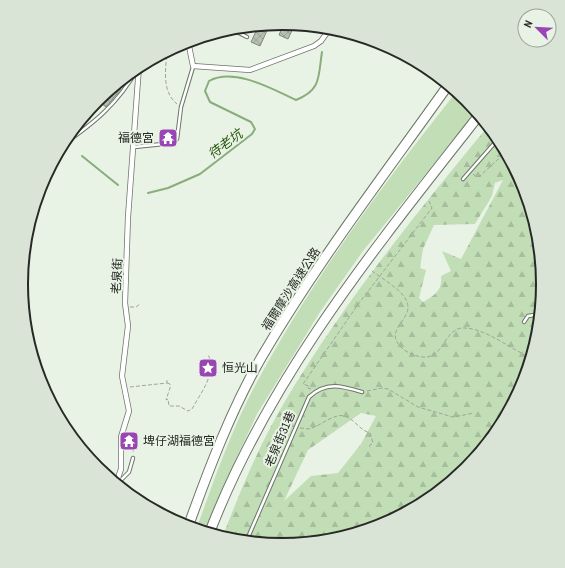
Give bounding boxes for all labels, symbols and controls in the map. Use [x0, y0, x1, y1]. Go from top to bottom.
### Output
north arrow [517, 8, 557, 48]
text: N [520, 18, 536, 30]
water label: 待老坑 [204, 124, 247, 163]
temple icon: 福德宮 [157, 127, 179, 149]
place label: 福德宮 [118, 130, 154, 146]
street label: 福爾摩沙高速公路 [258, 244, 324, 334]
street label: 老泉街 [108, 258, 126, 294]
place icon: 恒光山 [197, 357, 219, 379]
place label: 恒光山 [222, 360, 258, 376]
street label: 老泉街31巷 [261, 409, 299, 469]
temple icon: 埤仔湖福德宮 [118, 430, 140, 452]
place label: 埤仔湖福德宮 [143, 433, 215, 449]

